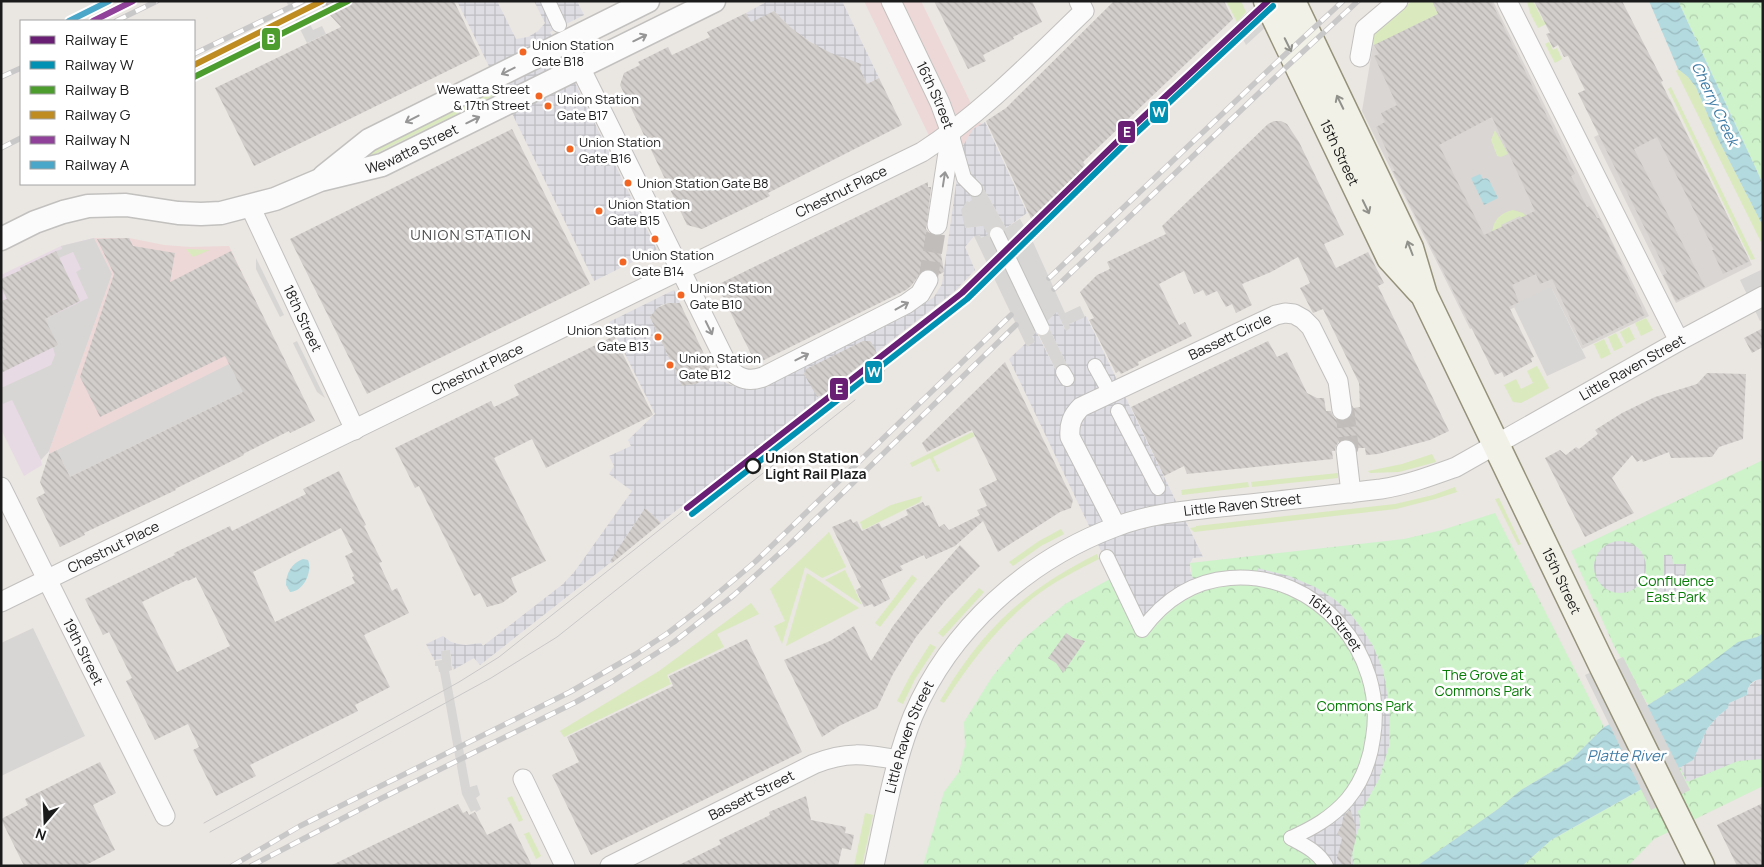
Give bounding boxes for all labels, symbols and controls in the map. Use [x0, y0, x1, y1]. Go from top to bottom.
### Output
legend [20, 20, 195, 185]
line badge: B [261, 27, 281, 51]
text: Railway E [65, 29, 128, 50]
text: B [267, 29, 276, 48]
one-way arrow [632, 33, 647, 42]
place label: Union Station Gate B18 [532, 36, 614, 70]
one-way arrow [1283, 37, 1293, 52]
marker: Union Station Gate B18 [518, 47, 528, 57]
text: Railway W [65, 54, 134, 75]
street label: 16th Street [912, 58, 959, 132]
water label: Cherry Creek [1687, 58, 1745, 152]
one-way arrow [501, 67, 516, 76]
text: Railway B [65, 79, 129, 100]
place label: Wewatta Street & 17th Street [437, 80, 530, 114]
place label: Union Station Gate B17 [557, 90, 639, 124]
marker: Wewatta Street & 17th Street [534, 91, 544, 101]
one-way arrow [1335, 95, 1345, 110]
line badge: W [1149, 100, 1169, 124]
marker: Union Station Gate B17 [543, 101, 553, 111]
text: W [1152, 102, 1166, 121]
text: Railway G [65, 104, 131, 125]
one-way arrow [405, 115, 420, 124]
one-way arrow [465, 115, 480, 124]
street label: 15th Street [1316, 116, 1364, 189]
street label: Wewatta Street [363, 119, 461, 178]
line badge: E [1117, 120, 1136, 144]
text: E [1123, 122, 1131, 141]
text: Railway N [65, 129, 130, 150]
place label: Union Station Gate B16 [579, 133, 661, 167]
marker: Union Station Gate B16 [565, 144, 575, 154]
text: Railway A [65, 154, 130, 175]
street label: Chestnut Place [792, 161, 890, 222]
one-way arrow [939, 172, 949, 188]
place label: Union Station Gate B8 [637, 174, 769, 192]
marker: Union Station Gate B8 [623, 178, 633, 188]
place label: Union Station Gate B15 [608, 195, 690, 229]
one-way arrow [1362, 199, 1371, 214]
marker: Union Station Gate B15 [594, 206, 604, 216]
district label: UNION STATION [410, 224, 532, 245]
unlabelled marker [650, 234, 660, 244]
one-way arrow [1405, 241, 1414, 257]
place label: Union Station Gate B14 [632, 246, 714, 280]
marker: Union Station Gate B14 [618, 257, 628, 267]
place label: Union Station Gate B10 [690, 279, 772, 313]
street label: 18th Street [279, 282, 327, 355]
marker: Union Station Gate B10 [676, 290, 686, 300]
one-way arrow [894, 301, 908, 311]
street label: Bassett Circle [1185, 309, 1274, 364]
one-way arrow [705, 320, 714, 335]
place label: Union Station Gate B13 [567, 321, 649, 355]
street label: Little Raven Street [1576, 329, 1688, 404]
marker: Union Station Gate B13 [653, 332, 663, 342]
street label: Chestnut Place [428, 338, 526, 399]
place label: Union Station Gate B12 [679, 349, 761, 383]
one-way arrow [794, 352, 809, 362]
marker: Union Station Gate B12 [665, 360, 675, 370]
line badge: W [864, 360, 883, 384]
text: W [867, 362, 881, 381]
line badge: E [829, 377, 849, 401]
text: E [835, 379, 843, 398]
place label: Union Station Light Rail Plaza [765, 448, 867, 483]
marker: Union Station Light Rail Plaza [745, 458, 761, 474]
street label: Little Raven Street [1182, 488, 1303, 520]
street label: Chestnut Place [64, 516, 162, 577]
street label: 15th Street [1538, 544, 1586, 617]
park label: Confluence East Park [1638, 571, 1714, 606]
street label: 16th Street [1305, 590, 1367, 655]
street label: 19th Street [59, 615, 108, 688]
park label: The Grove at Commons Park [1435, 665, 1532, 700]
street label: Little Raven Street [880, 677, 938, 795]
park label: Commons Park [1317, 696, 1414, 715]
water label: Platte River [1587, 745, 1668, 766]
street label: Bassett Street [705, 765, 798, 824]
north arrow [20, 797, 70, 847]
text: N [33, 824, 48, 845]

